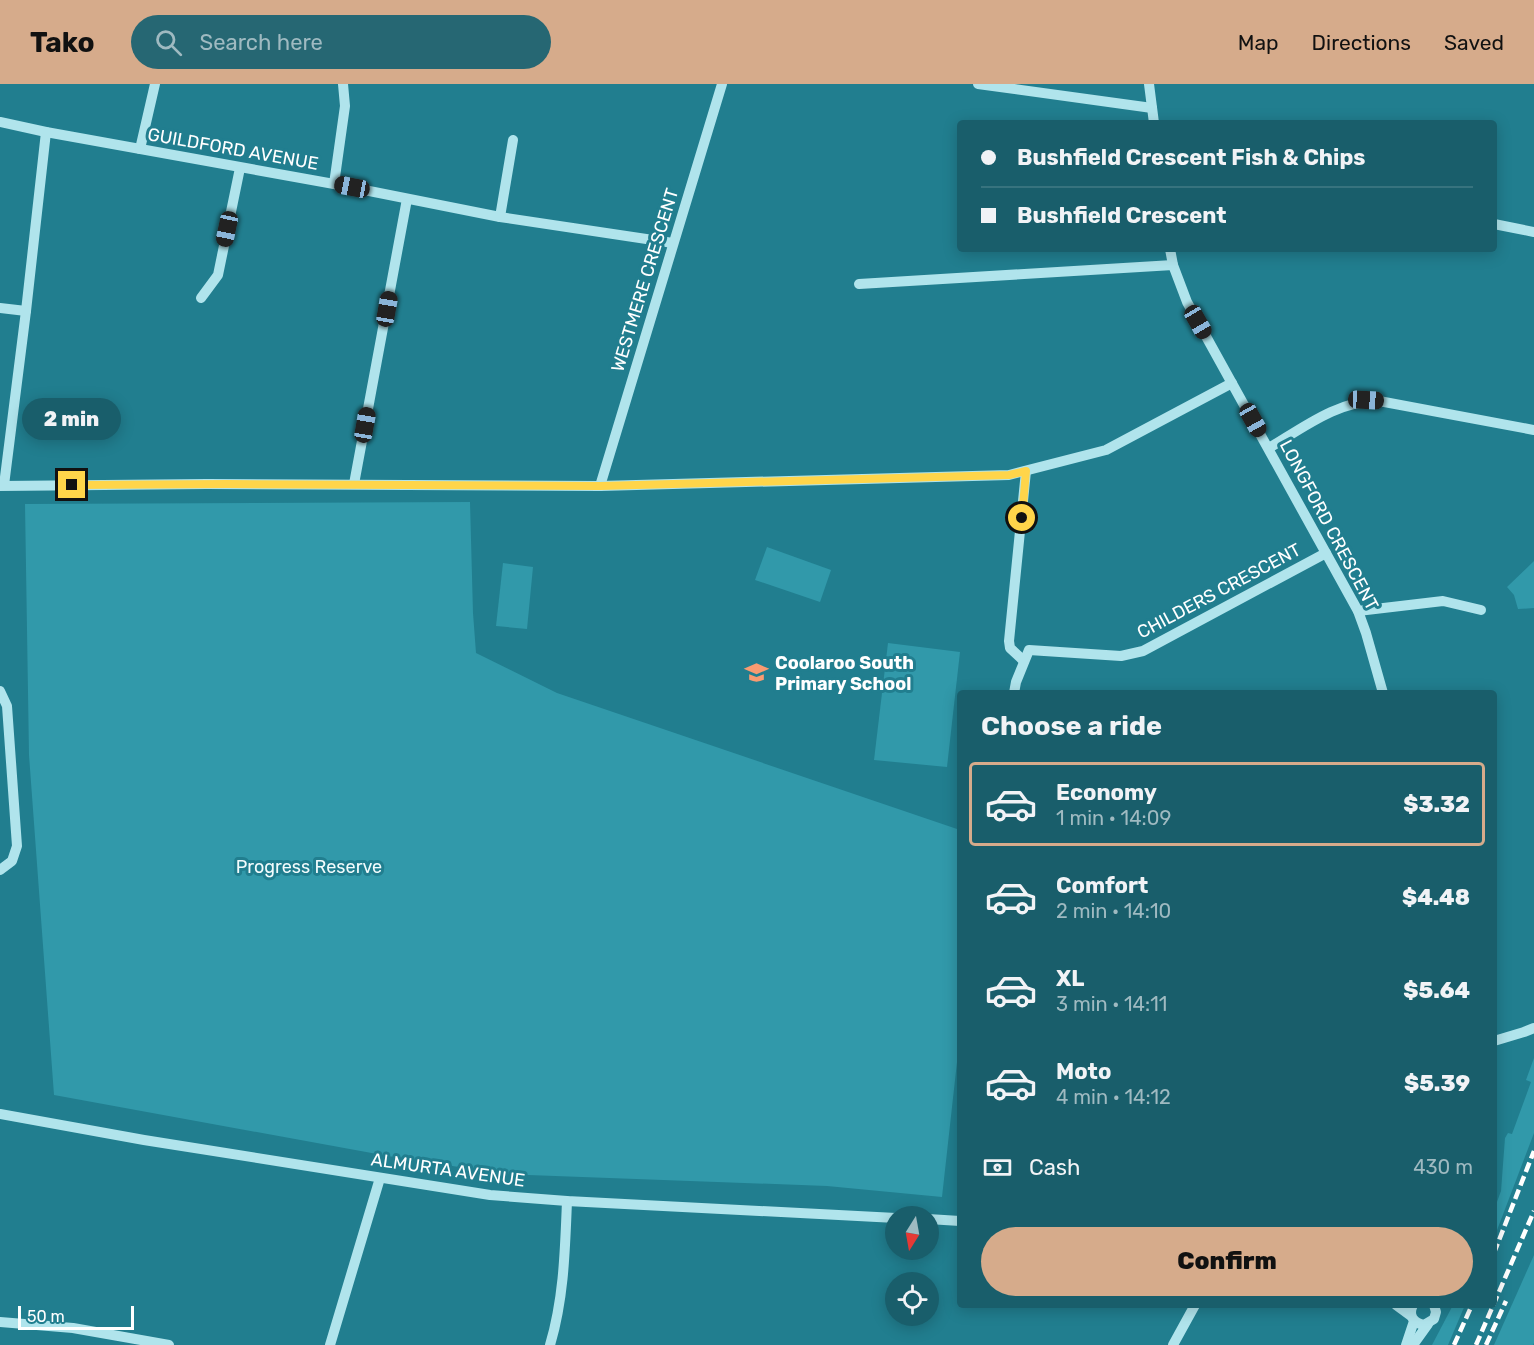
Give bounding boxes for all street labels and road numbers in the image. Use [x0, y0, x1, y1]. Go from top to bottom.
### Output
street label: GUILDFORD AVENUE [146, 123, 320, 175]
street label: WESTMERE CRESCENT [607, 186, 683, 374]
street label: LONGFORD CRESCENT [1275, 436, 1383, 614]
street label: CHILDERS CRESCENT [1133, 538, 1305, 644]
street label: ALMURTA AVENUE [370, 1148, 526, 1192]

